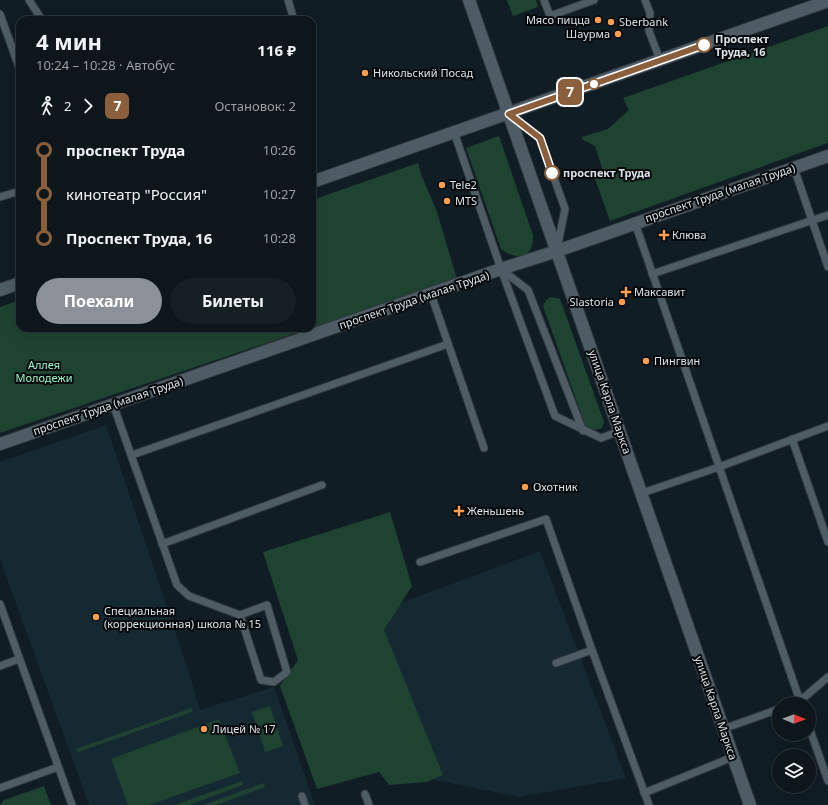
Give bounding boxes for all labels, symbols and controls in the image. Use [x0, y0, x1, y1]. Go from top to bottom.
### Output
place label: Мясо пицца [526, 12, 590, 27]
place label: Sberbank [619, 14, 668, 29]
marker: Мясо пицца [593, 15, 603, 25]
marker: Sberbank [606, 17, 616, 27]
text: 4 мин [36, 26, 102, 56]
place label: Шаурма [566, 26, 610, 41]
marker: Шаурма [613, 29, 623, 39]
place label: Проспект Труда, 16 [715, 31, 769, 59]
marker: Проспект Труда, 16 [696, 37, 712, 53]
text: 116 ₽ [257, 40, 296, 60]
text: 10:24 – 10:28 · Автобус [36, 56, 175, 74]
place label: Никольский Посад [373, 65, 474, 80]
marker: Никольский Посад [360, 68, 370, 78]
unlabelled marker [588, 78, 600, 90]
line badge: 7 [557, 79, 583, 105]
text: 7 [566, 82, 574, 101]
icon: walk [36, 95, 58, 117]
icon: forward [77, 95, 99, 117]
text: 7 [113, 96, 121, 115]
text: 2 [64, 97, 71, 115]
text: Остановок: 2 [214, 97, 296, 115]
text: проспект Труда [66, 140, 185, 160]
text: 10:26 [263, 141, 296, 159]
street label: проспект Труда (малая Труда) [643, 160, 797, 225]
marker: проспект Труда [544, 165, 560, 181]
place label: проспект Труда [563, 165, 650, 180]
place label: Tele2 [450, 177, 477, 192]
marker: Tele2 [437, 180, 447, 190]
text: кинотеатр "Россия" [66, 184, 207, 204]
text: 10:27 [263, 185, 296, 203]
place label: MTS [455, 193, 477, 208]
marker: MTS [442, 196, 452, 206]
place label: Клюва [672, 227, 706, 242]
text: Проспект Труда, 16 [66, 228, 212, 248]
text: 10:28 [263, 229, 296, 247]
marker: Клюва [659, 230, 669, 240]
street label: проспект Труда (малая Труда) [337, 267, 491, 332]
button: Поехали [36, 278, 162, 324]
button: Билеты [170, 278, 296, 324]
place label: Максавит [634, 284, 685, 299]
marker: Максавит [621, 287, 631, 297]
place label: Slastoria [570, 294, 614, 309]
marker: Slastoria [617, 297, 627, 307]
street label: улица Карла Маркса [586, 348, 635, 456]
place label: Пингвин [654, 353, 700, 368]
marker: Пингвин [641, 356, 651, 366]
park label: Аллея Молодежи [15, 357, 73, 385]
street label: проспект Труда (малая Труда) [31, 373, 185, 438]
place label: Охотник [533, 479, 578, 494]
marker: Охотник [520, 482, 530, 492]
place label: Женьшень [467, 503, 524, 518]
marker: Женьшень [454, 506, 464, 516]
place label: Специальная (коррекционная) школа № 15 [104, 603, 261, 631]
marker: Специальная (коррекционная) школа № 15 [91, 612, 101, 622]
street label: улица Карла Маркса [692, 654, 741, 762]
north arrow [772, 697, 816, 741]
map controls [772, 697, 816, 793]
place label: Лицей № 17 [212, 721, 276, 736]
marker: Лицей № 17 [199, 724, 209, 734]
button: layers [772, 749, 816, 793]

